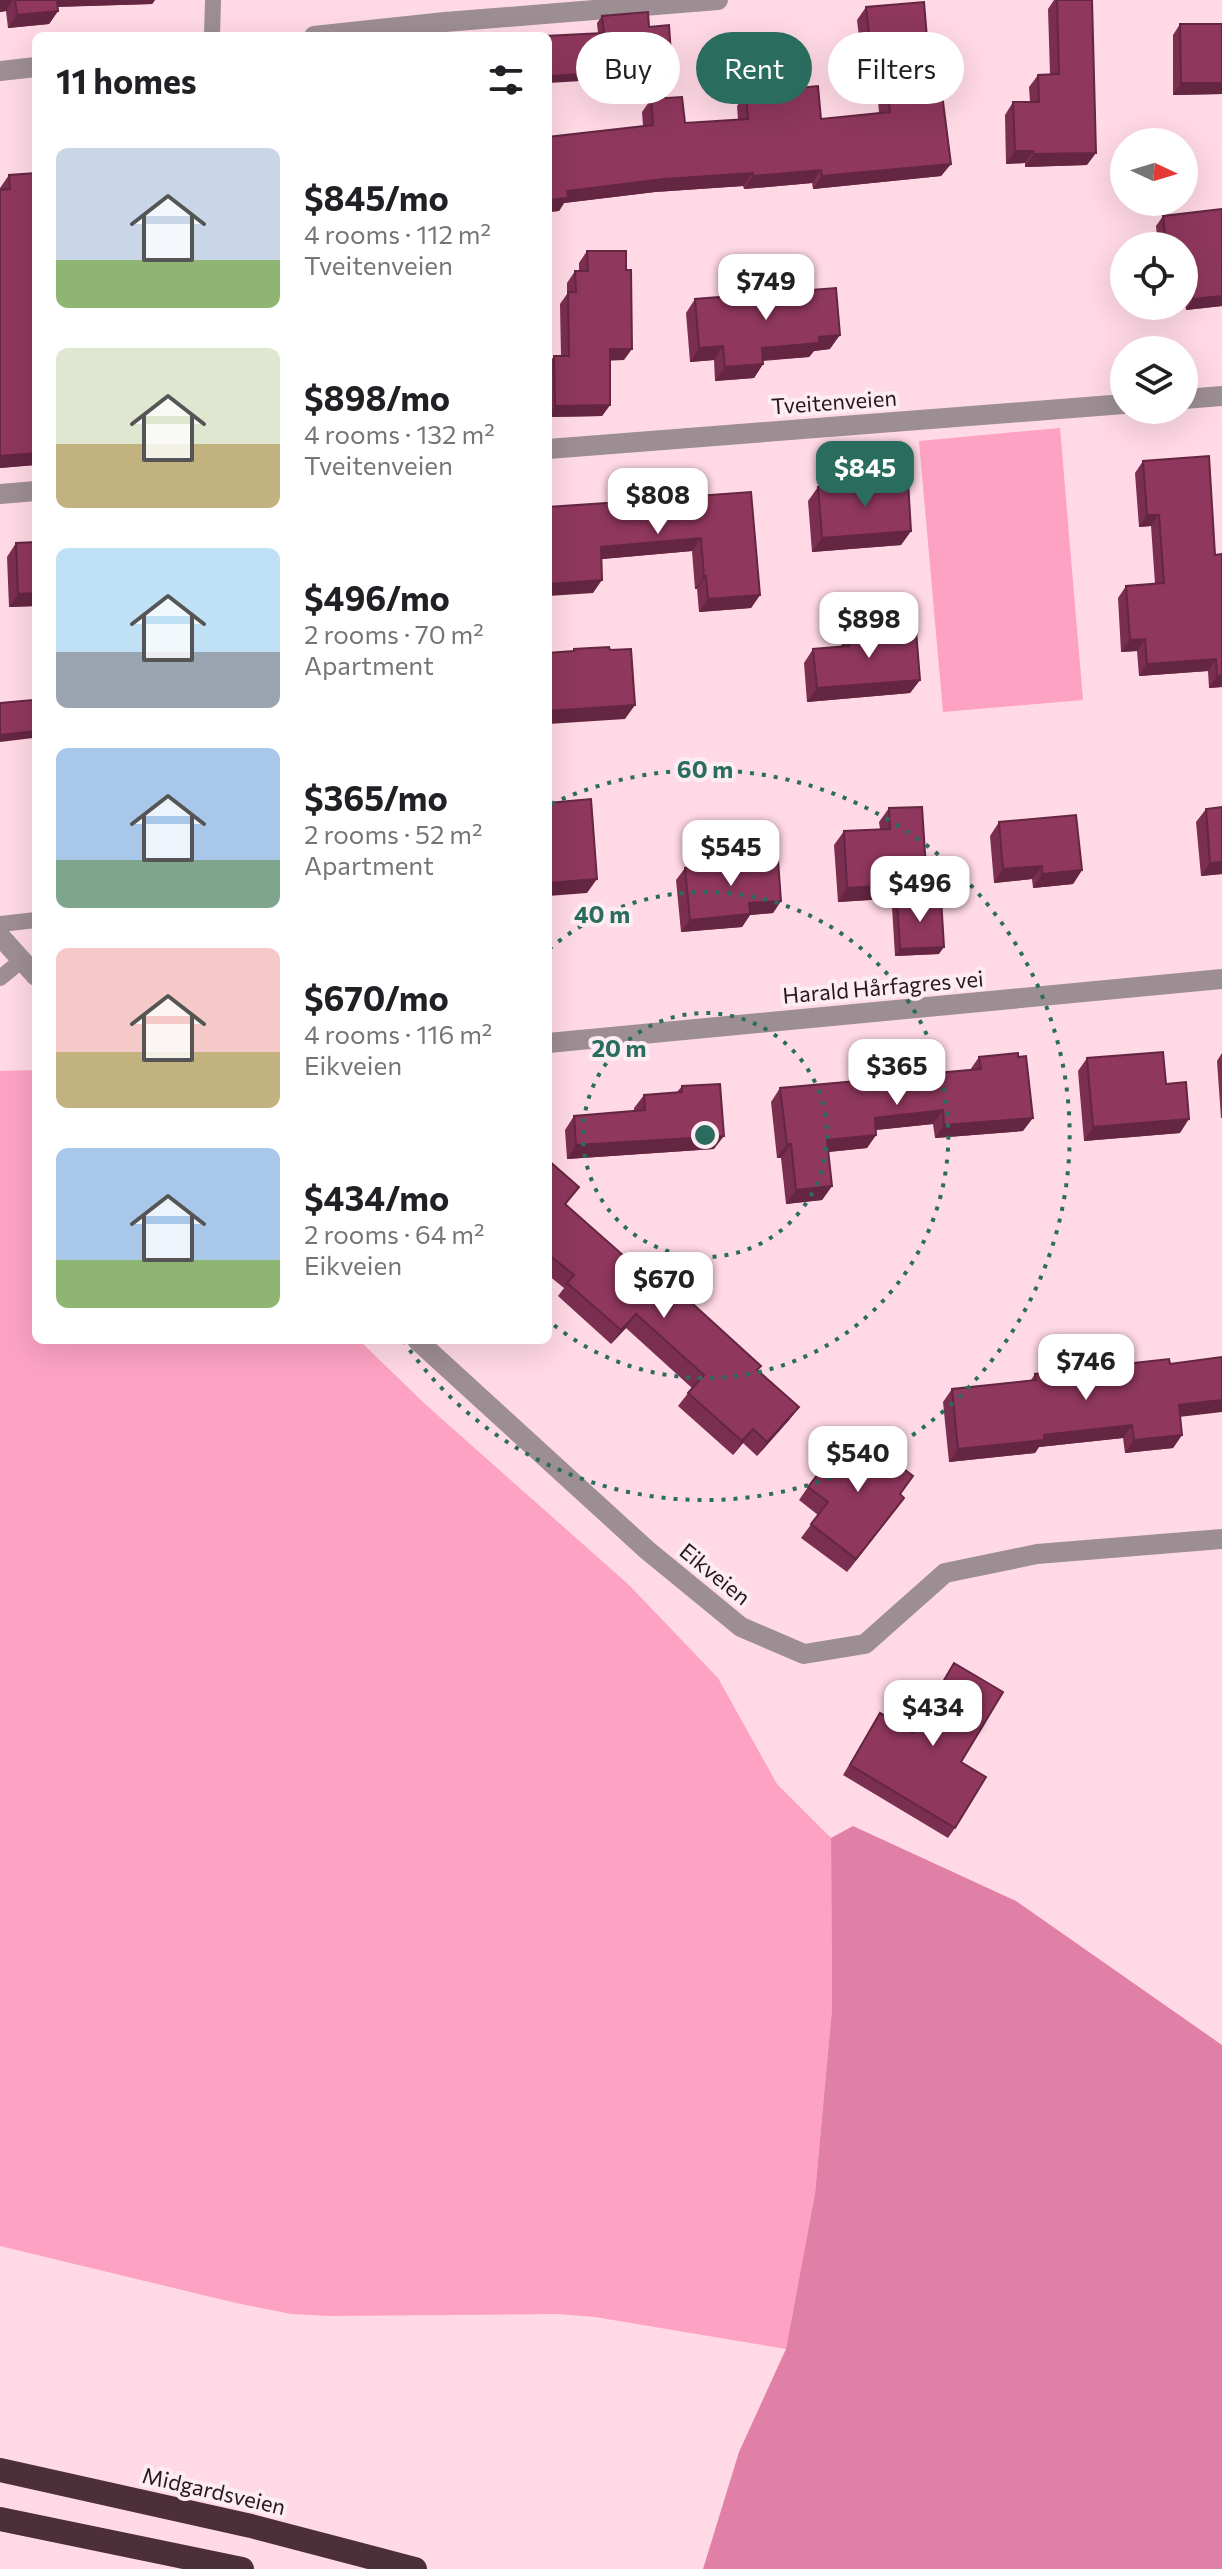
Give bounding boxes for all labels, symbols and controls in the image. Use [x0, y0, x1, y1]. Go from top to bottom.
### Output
chip: Buy [576, 32, 680, 104]
chip: Rent [696, 32, 812, 104]
chip: Filters [828, 32, 964, 104]
icon: filters [484, 58, 528, 102]
text: 11 homes [56, 59, 197, 101]
north arrow [1110, 128, 1198, 216]
map controls [1110, 128, 1198, 424]
text: $845/mo [304, 176, 449, 218]
icon: home [120, 180, 216, 276]
text: 4 rooms · 112 m² [304, 218, 491, 249]
button: locate [1110, 232, 1198, 320]
text: Tveitenveien [304, 249, 453, 280]
pin: $749 [719, 254, 813, 322]
text: $749 [736, 264, 796, 295]
button: layers [1110, 336, 1198, 424]
text: $898/mo [304, 376, 450, 418]
icon: home [120, 380, 216, 476]
street label: Tveitenveien [770, 384, 898, 419]
text: 4 rooms · 132 m² [304, 418, 495, 449]
pin: $845 [818, 441, 912, 509]
text: Tveitenveien [304, 449, 453, 480]
text: $845 [834, 451, 896, 482]
pin: $808 [611, 468, 705, 536]
text: $808 [626, 478, 690, 509]
text: $496/mo [304, 576, 450, 618]
icon: home [120, 580, 216, 676]
pin: $898 [822, 592, 916, 660]
text: $898 [837, 602, 901, 633]
text: 2 rooms · 70 m² [304, 618, 484, 649]
text: Apartment [304, 649, 434, 680]
text: 60 m [677, 754, 733, 783]
text: $365/mo [304, 776, 448, 818]
icon: home [120, 780, 216, 876]
text: 2 rooms · 52 m² [304, 818, 482, 849]
pin: $545 [684, 820, 778, 888]
text: $545 [700, 830, 762, 861]
text: Apartment [304, 849, 434, 880]
pin: $496 [873, 856, 967, 924]
text: $496 [889, 866, 951, 897]
text: 40 m [574, 899, 630, 928]
street label: Harald Hårfagres vei [781, 964, 985, 1009]
text: $670/mo [304, 976, 449, 1018]
icon: home [120, 980, 216, 1076]
text: 4 rooms · 116 m² [304, 1018, 492, 1049]
text: 20 m [592, 1033, 646, 1062]
pin: $365 [850, 1039, 944, 1107]
text: Eikveien [304, 1049, 402, 1080]
text: $365 [866, 1049, 928, 1080]
centre of rings [691, 1121, 719, 1149]
text: $434/mo [304, 1176, 449, 1218]
icon: home [120, 1180, 216, 1276]
text: 2 rooms · 64 m² [304, 1218, 485, 1249]
text: Eikveien [304, 1249, 402, 1280]
pin: $670 [617, 1252, 711, 1320]
text: $670 [633, 1262, 695, 1293]
pin: $746 [1039, 1334, 1133, 1402]
text: $746 [1056, 1344, 1116, 1375]
pin: $540 [811, 1426, 905, 1494]
text: $540 [826, 1436, 890, 1467]
street label: Eikveien [675, 1537, 756, 1610]
pin: $434 [886, 1680, 980, 1748]
text: $434 [902, 1690, 964, 1721]
street label: Midgardsveien [140, 2461, 288, 2520]

